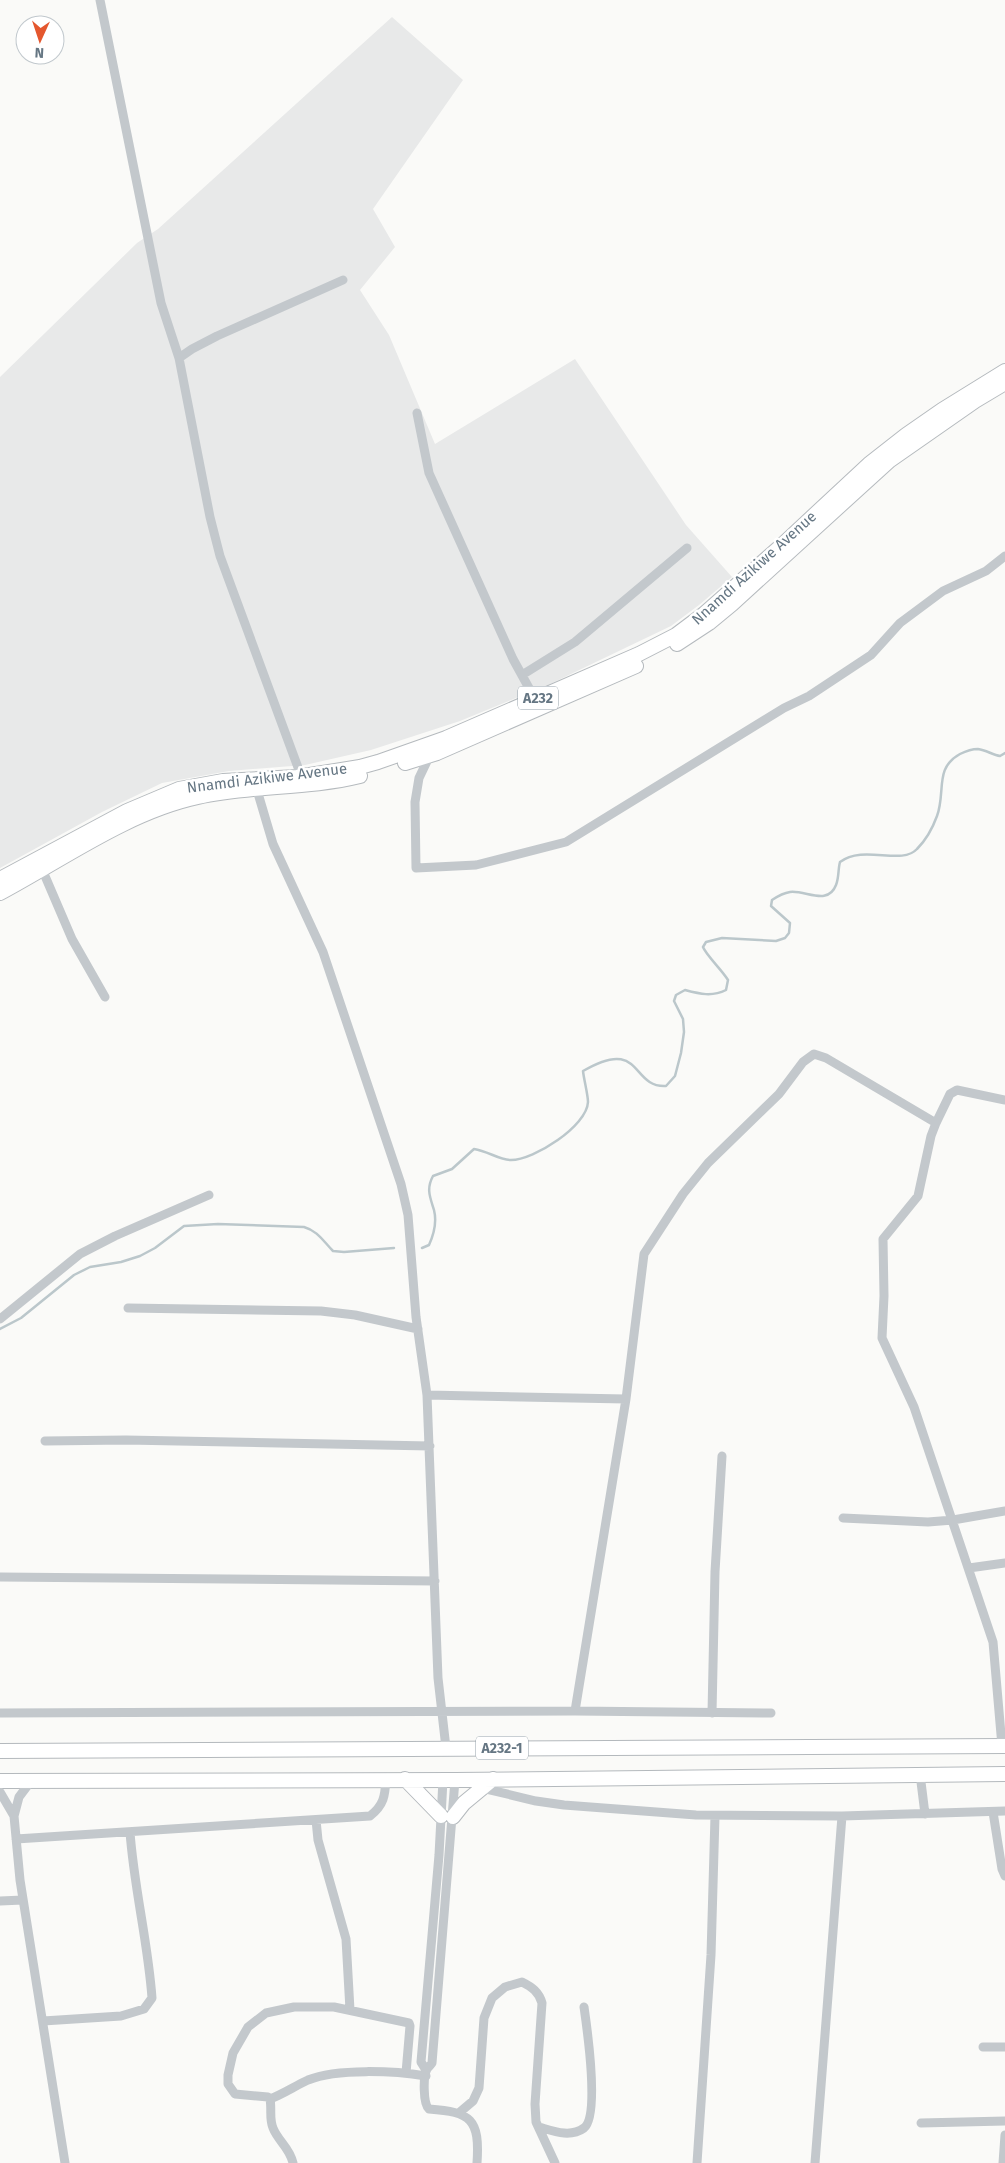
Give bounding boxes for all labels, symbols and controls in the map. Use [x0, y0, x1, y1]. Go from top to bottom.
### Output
north arrow [15, 15, 65, 65]
text: N [34, 44, 44, 61]
street label: Nnamdi Azikiwe Avenue [688, 507, 820, 629]
road number: A232 [518, 686, 558, 710]
street label: Nnamdi Azikiwe Avenue [186, 759, 348, 797]
road number: A232-1 [476, 1736, 528, 1760]

